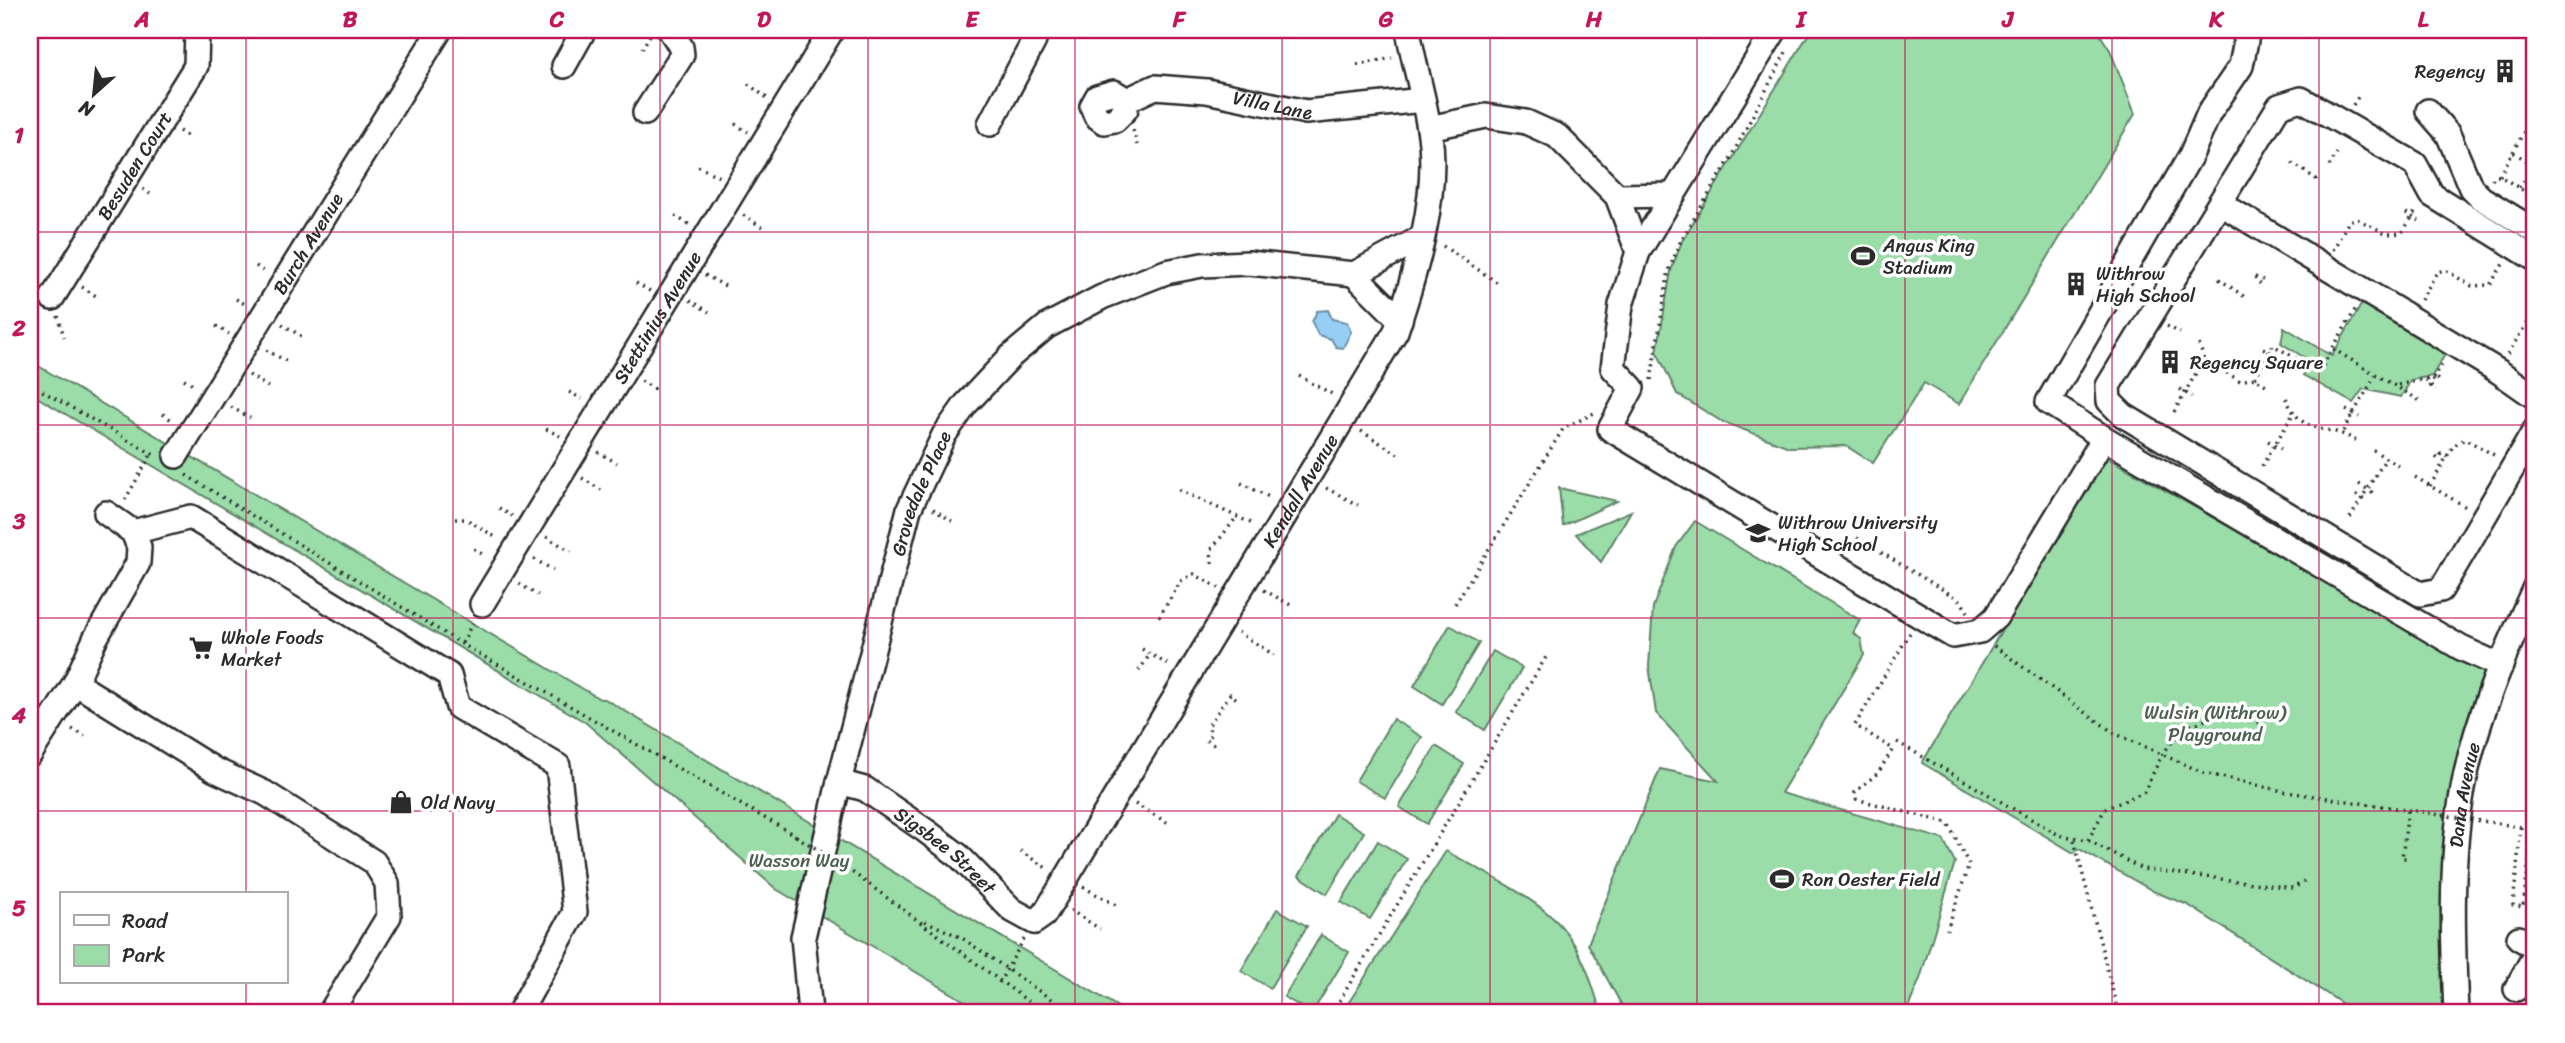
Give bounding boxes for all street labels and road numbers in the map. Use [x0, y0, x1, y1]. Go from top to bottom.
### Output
street label: Villa Lane [1230, 80, 1314, 129]
street label: Besuden Court [88, 105, 181, 226]
street label: Burch Avenue [263, 186, 352, 301]
street label: Stettinius Avenue [604, 244, 710, 390]
street label: Grovedale Place [881, 425, 960, 559]
street label: Kendall Avenue [1253, 427, 1347, 554]
street label: Dana Avenue [2439, 738, 2490, 849]
street label: Sigsbee Street [887, 797, 1005, 903]

